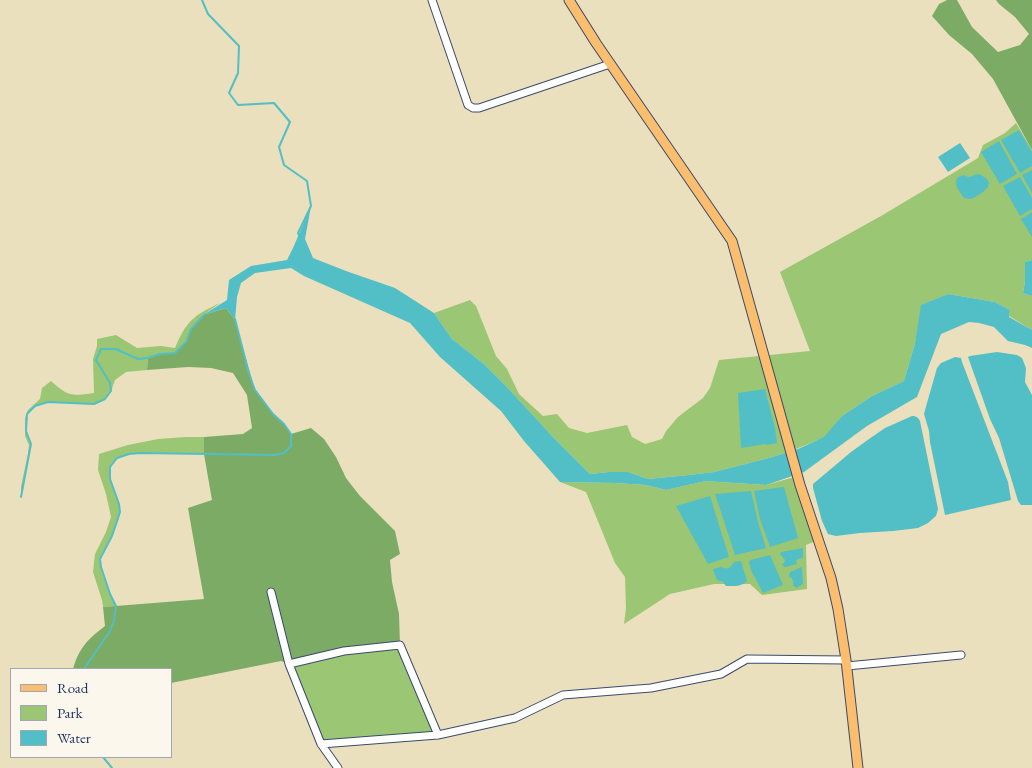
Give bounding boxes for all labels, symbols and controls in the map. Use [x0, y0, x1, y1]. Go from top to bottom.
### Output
legend [10, 668, 172, 758]
text: Road [57, 678, 88, 697]
text: Park [57, 703, 83, 722]
text: Water [57, 728, 91, 747]

